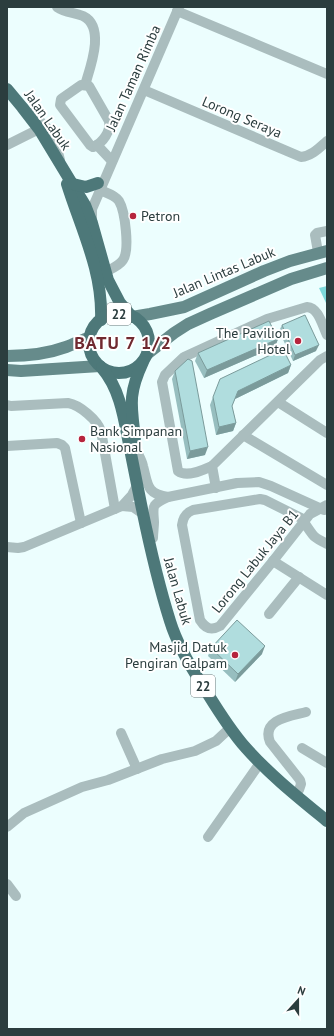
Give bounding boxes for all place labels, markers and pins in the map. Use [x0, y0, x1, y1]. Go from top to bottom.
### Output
place label: Petron [141, 207, 180, 225]
marker: Petron [128, 211, 138, 221]
place label: The Pavilion Hotel [216, 324, 290, 358]
marker: The Pavilion Hotel [293, 336, 303, 346]
place label: Bank Simpanan Nasional [90, 422, 182, 456]
marker: Bank Simpanan Nasional [77, 434, 87, 444]
place label: Masjid Datuk Pengiran Galpam [125, 638, 227, 672]
marker: Masjid Datuk Pengiran Galpam [230, 650, 240, 660]

